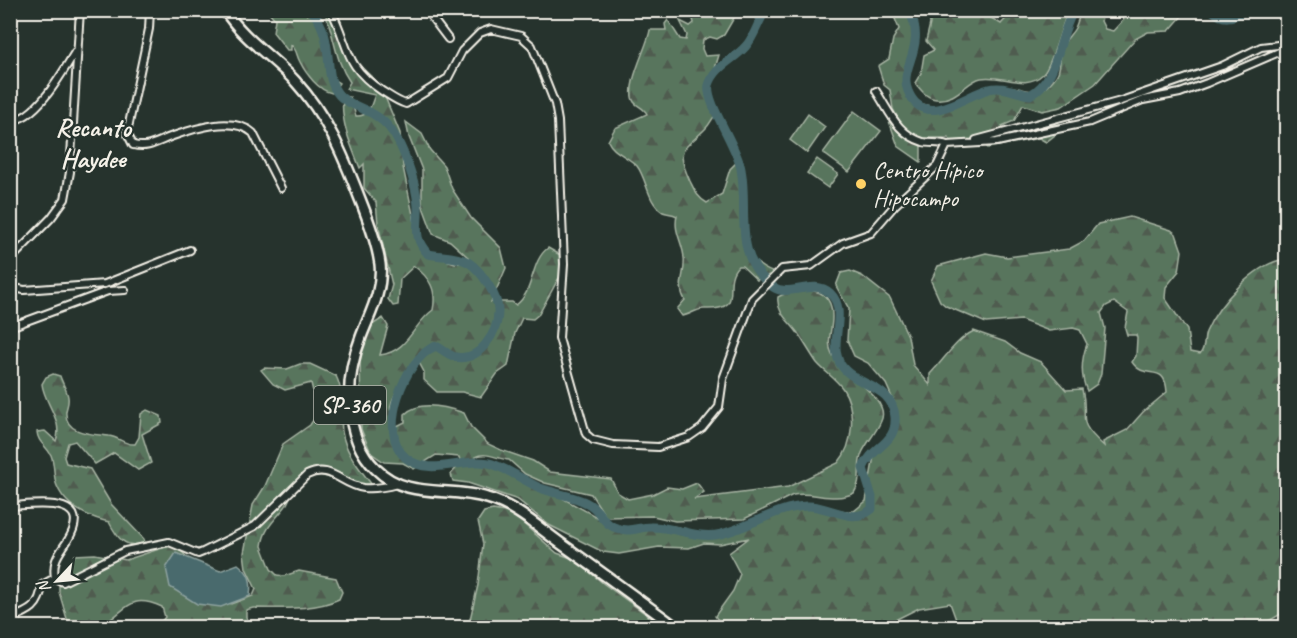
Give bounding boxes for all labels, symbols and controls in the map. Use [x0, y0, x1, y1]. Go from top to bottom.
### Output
district label: Recanto Haydee [55, 110, 133, 175]
place label: Centro Hípico Hipocampo [873, 155, 985, 213]
marker: Centro Hípico Hipocampo [854, 177, 868, 191]
road number: SP-360 [314, 386, 386, 424]
north arrow [27, 551, 87, 611]
text: N [32, 576, 56, 596]

